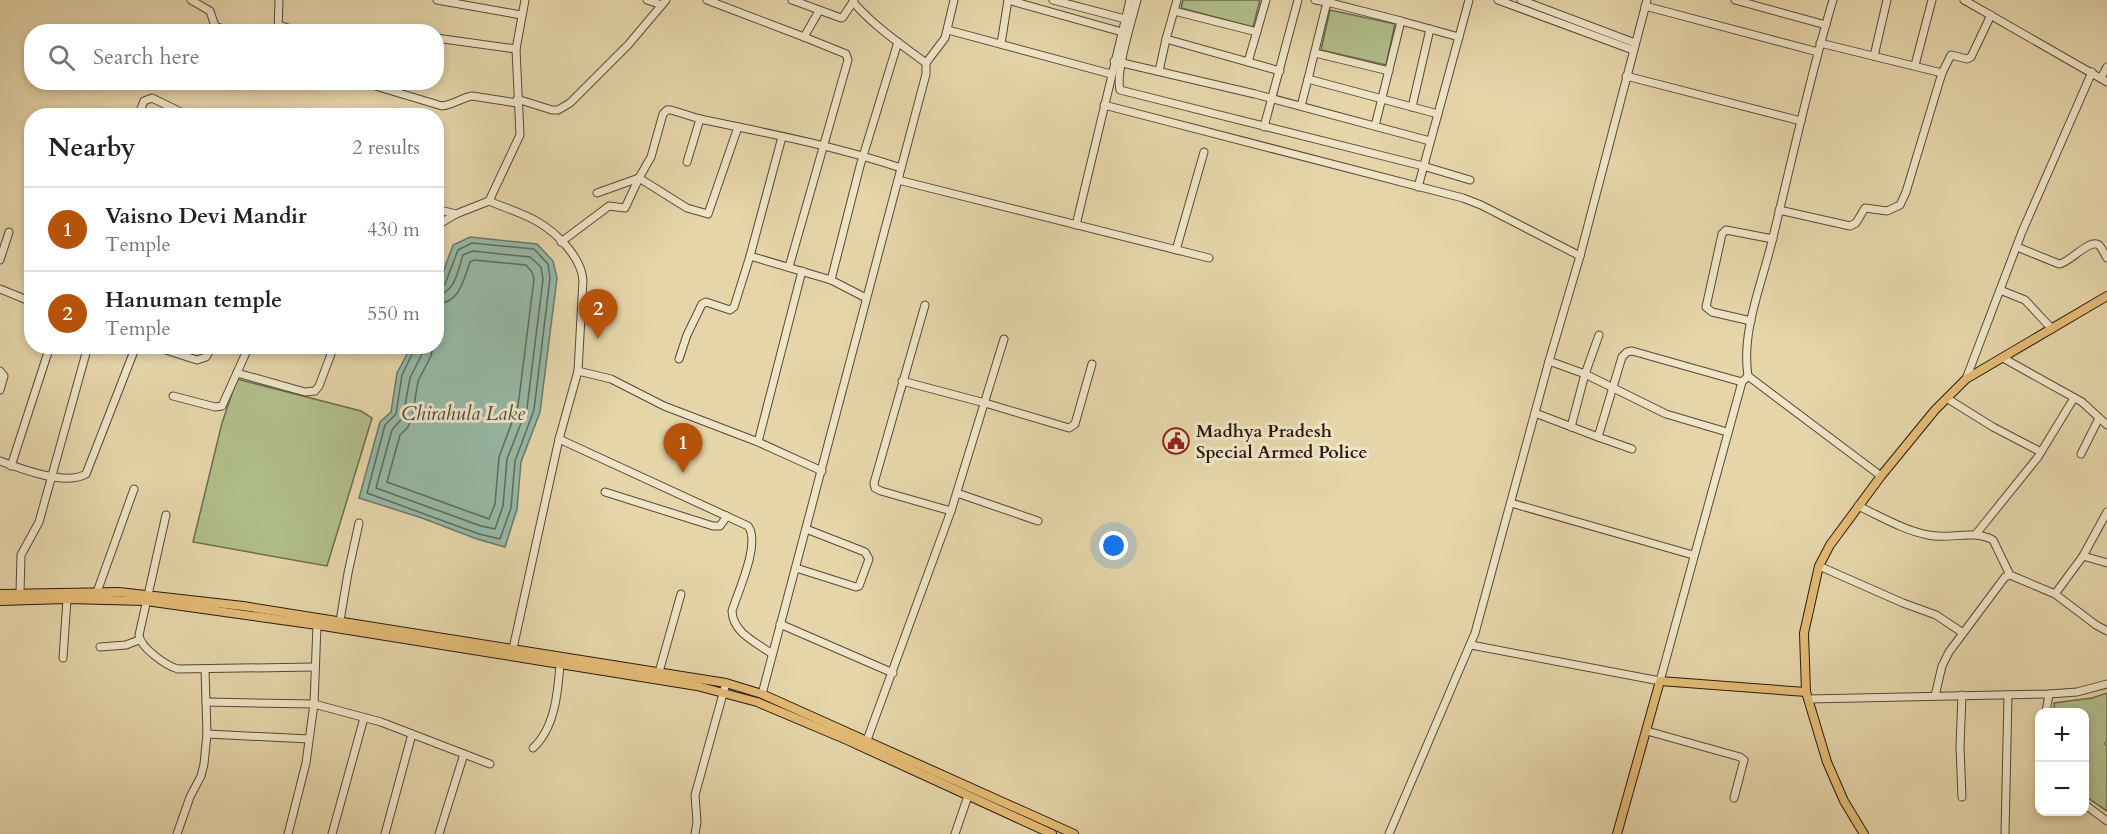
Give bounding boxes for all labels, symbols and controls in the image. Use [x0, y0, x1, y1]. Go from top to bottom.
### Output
search box [24, 24, 444, 90]
icon: search [45, 41, 78, 74]
text: Search here [93, 42, 200, 72]
text: Nearby [48, 130, 136, 165]
text: 2 results [352, 134, 420, 161]
text: Vaisno Devi Mandir [105, 201, 307, 231]
text: 1 [62, 216, 73, 243]
text: 430 m [367, 216, 420, 243]
text: Temple [105, 231, 170, 258]
text: Hanuman temple [105, 285, 282, 315]
pin: 2 [578, 290, 618, 339]
text: 2 [62, 300, 73, 327]
text: 550 m [367, 300, 420, 327]
text: Temple [105, 315, 170, 342]
water label: Chirahula Lake [401, 400, 525, 427]
place label: Madhya Pradesh Special Armed Police [1196, 419, 1367, 465]
pin: 1 [664, 424, 702, 473]
public building icon: Madhya Pradesh Special Armed Police [1161, 426, 1191, 456]
your location [1099, 531, 1128, 560]
map controls [2035, 708, 2089, 816]
button: + [2035, 708, 2089, 762]
button: − [2035, 762, 2089, 816]

